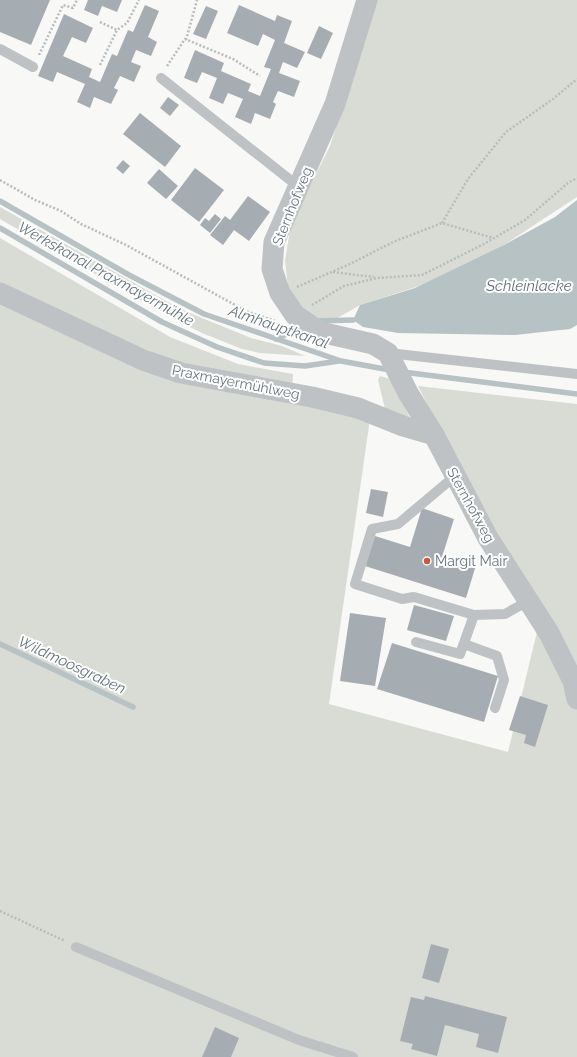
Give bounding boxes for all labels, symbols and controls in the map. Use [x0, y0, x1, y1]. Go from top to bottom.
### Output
street label: Sternhofweg [269, 164, 315, 248]
water label: Werkskanal Praxmayermühle [15, 218, 197, 330]
water label: Schleinlacke [485, 277, 572, 295]
water label: Almhauptkanal [226, 301, 331, 353]
street label: Praxmayermühlweg [171, 362, 301, 402]
street label: Sternhofweg [444, 465, 498, 545]
place label: Margit Mair [435, 553, 507, 569]
marker: Margit Mair [422, 556, 432, 566]
water label: Wildmoosgraben [15, 632, 129, 698]

